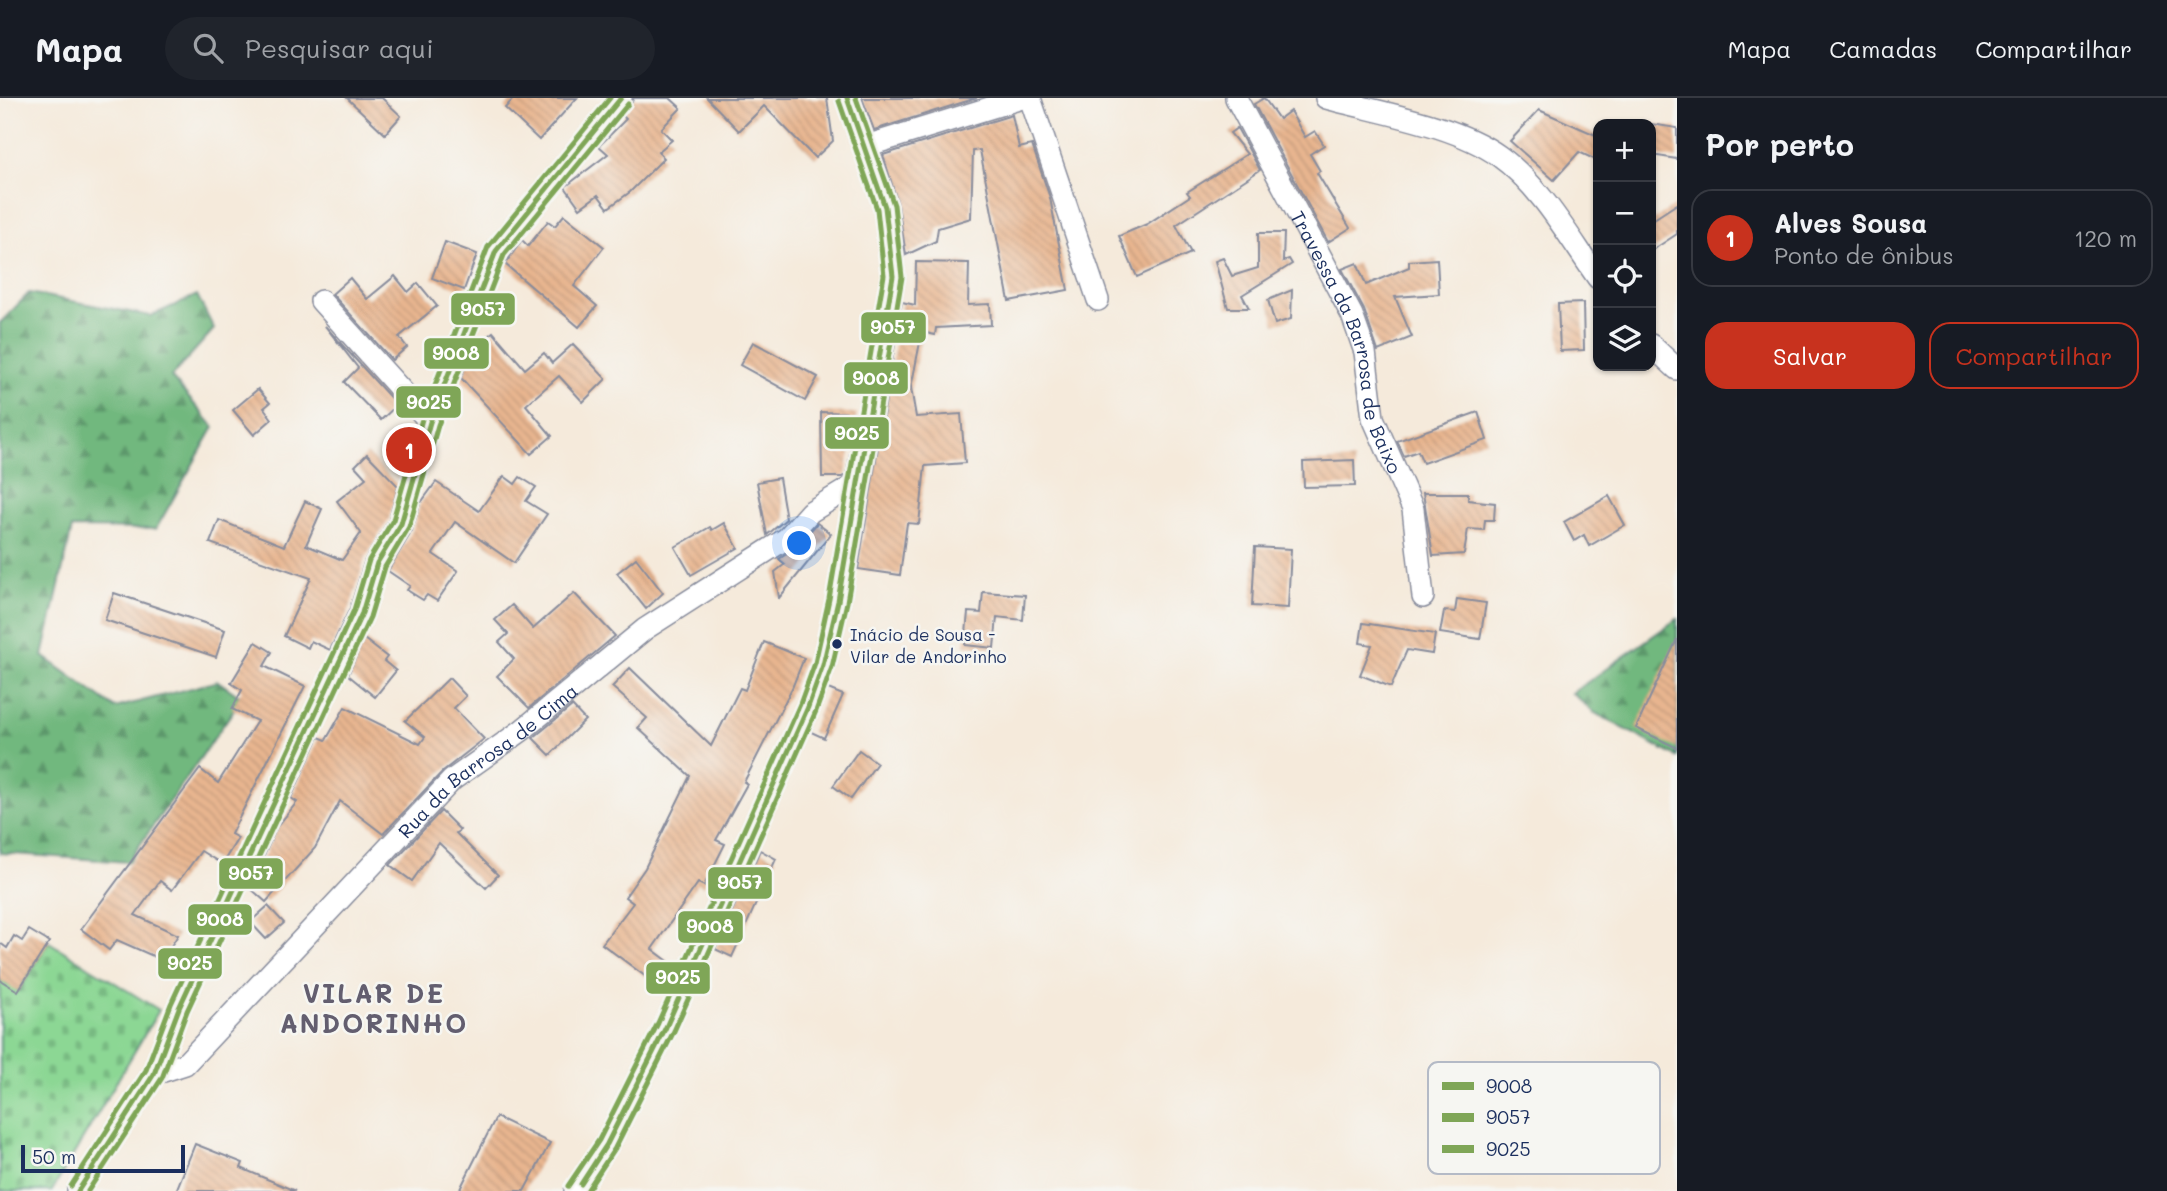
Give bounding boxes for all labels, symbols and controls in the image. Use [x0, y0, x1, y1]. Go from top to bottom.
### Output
search box [165, 17, 655, 80]
text: Mapa [35, 27, 123, 70]
icon: search [189, 29, 227, 67]
text: Pesquisar aqui [245, 31, 434, 65]
text: Mapa [1727, 33, 1791, 64]
text: Camadas [1829, 33, 1937, 64]
text: Compartilhar [1975, 33, 2132, 64]
map controls [1593, 119, 1656, 371]
button: + [1593, 119, 1656, 182]
text: Por perto [1705, 124, 1854, 164]
button: − [1593, 182, 1656, 245]
street label: Travessa da Barrosa de Baixo [1286, 206, 1408, 477]
text: Alves Sousa [1774, 206, 1927, 240]
text: 1 [1725, 223, 1735, 253]
text: 120 m [2074, 223, 2137, 253]
text: Ponto de ônibus [1774, 240, 1954, 270]
button: locate [1593, 245, 1656, 308]
line badge: 9057 [450, 292, 516, 326]
text: 9057 [460, 296, 506, 321]
button: layers [1593, 308, 1656, 371]
line badge: 9057 [860, 311, 927, 344]
text: 9057 [870, 314, 916, 339]
button: Salvar [1705, 322, 1915, 389]
button: Compartilhar [1929, 322, 2139, 389]
line badge: 9008 [423, 337, 490, 370]
text: 9008 [432, 340, 480, 365]
line badge: 9008 [843, 361, 909, 395]
text: 9008 [852, 365, 900, 390]
line badge: 9025 [395, 385, 462, 419]
text: 9025 [406, 389, 452, 414]
line badge: 9025 [824, 416, 890, 450]
text: 9025 [834, 420, 880, 445]
pin: 1 [386, 424, 432, 476]
your location [782, 526, 816, 560]
place label: Inácio de Sousa - Vilar de Andorinho [850, 623, 1007, 667]
marker: Inácio de Sousa - Vilar de Andorinho [830, 637, 844, 651]
street label: Rua da Barrosa de Cima [392, 678, 582, 843]
line badge: 9057 [218, 857, 284, 890]
text: 9057 [228, 860, 274, 885]
line badge: 9057 [707, 866, 773, 900]
text: 9057 [717, 869, 763, 894]
line badge: 9008 [187, 903, 253, 936]
text: 9008 [196, 906, 244, 931]
line badge: 9008 [677, 910, 744, 944]
text: 9008 [686, 913, 734, 938]
line badge: 9025 [157, 947, 223, 980]
text: 9025 [167, 950, 213, 975]
line badge: 9025 [645, 961, 711, 995]
text: 9025 [655, 964, 701, 989]
district label: VILAR DE ANDORINHO [280, 976, 468, 1040]
legend [1428, 1062, 1660, 1174]
text: 9008 [1486, 1073, 1532, 1098]
text: 9057 [1486, 1104, 1531, 1129]
text: 9025 [1486, 1136, 1531, 1161]
scale bar [21, 1142, 186, 1174]
text: 50 m [32, 1144, 76, 1169]

